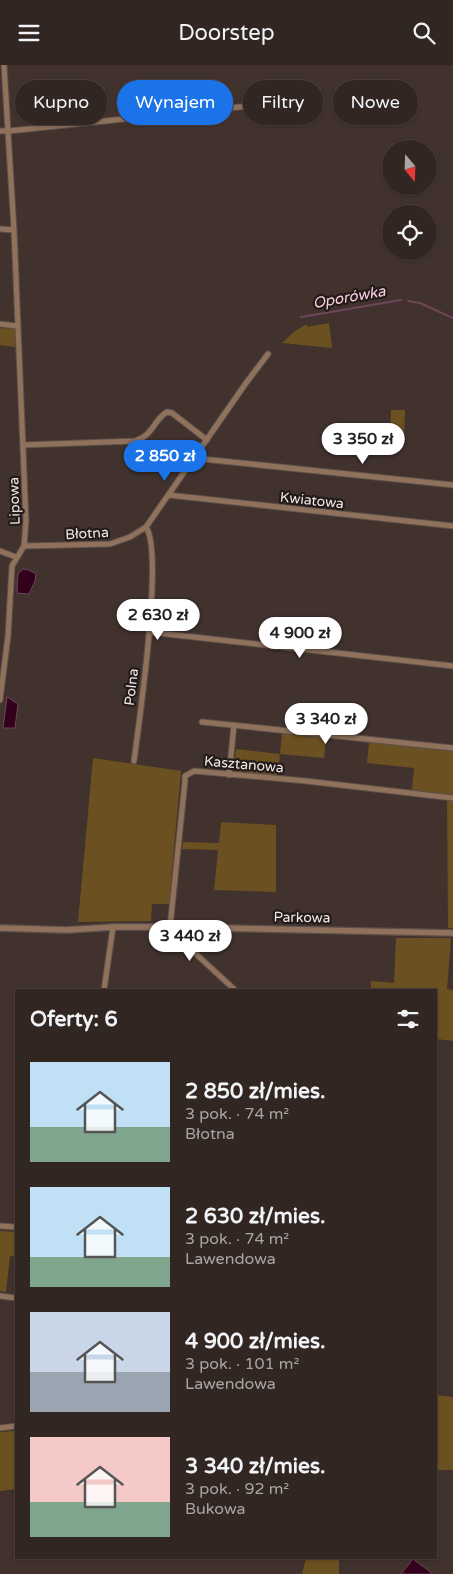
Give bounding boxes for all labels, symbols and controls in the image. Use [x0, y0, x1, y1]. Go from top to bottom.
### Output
icon: menu [15, 19, 43, 47]
icon: search [410, 19, 438, 47]
text: Doorstep [178, 20, 275, 46]
chip: Kupno [15, 80, 107, 125]
chip: Wynajem [117, 80, 233, 125]
chip: Filtry [243, 80, 323, 125]
chip: Nowe [333, 80, 418, 125]
north arrow [382, 140, 438, 195]
map controls [382, 140, 437, 260]
button: locate [382, 205, 437, 260]
water label: Oporówka [311, 282, 387, 312]
pin: 3 350 zł [311, 423, 415, 465]
text: 3 350 zł [333, 429, 393, 449]
pin: 2 850 zł [113, 439, 217, 482]
text: 2 850 zł [135, 446, 195, 466]
street label: Lipowa [5, 477, 24, 525]
street label: Kwiatowa [279, 489, 345, 512]
street label: Błotna [65, 524, 109, 543]
pin: 2 630 zł [106, 599, 210, 641]
text: 2 630 zł [128, 605, 188, 625]
pin: 4 900 zł [248, 617, 352, 659]
text: 4 900 zł [270, 623, 330, 643]
street label: Polna [121, 667, 142, 707]
pin: 3 340 zł [274, 703, 378, 745]
text: 3 340 zł [296, 709, 356, 729]
street label: Kasztanowa [203, 753, 285, 776]
street label: Parkowa [273, 909, 331, 926]
pin: 3 440 zł [138, 919, 242, 962]
text: 3 440 zł [160, 926, 220, 946]
icon: filters [394, 1005, 422, 1033]
text: Oferty: 6 [30, 1007, 118, 1032]
text: 2 850 zł/mies. [185, 1079, 326, 1104]
icon: home [70, 1082, 130, 1142]
text: 3 pok. · 74 m² [185, 1104, 289, 1124]
text: Błotna [185, 1124, 235, 1144]
text: 2 630 zł/mies. [185, 1204, 326, 1229]
icon: home [70, 1207, 130, 1267]
text: 3 pok. · 74 m² [185, 1229, 289, 1249]
text: Lawendowa [185, 1249, 276, 1269]
text: 4 900 zł/mies. [185, 1329, 326, 1354]
icon: home [70, 1332, 130, 1392]
text: 3 pok. · 101 m² [185, 1354, 299, 1374]
text: Lawendowa [185, 1374, 276, 1394]
text: 3 340 zł/mies. [185, 1454, 326, 1479]
icon: home [70, 1457, 130, 1517]
text: 3 pok. · 92 m² [185, 1479, 289, 1499]
text: Bukowa [185, 1499, 245, 1519]

